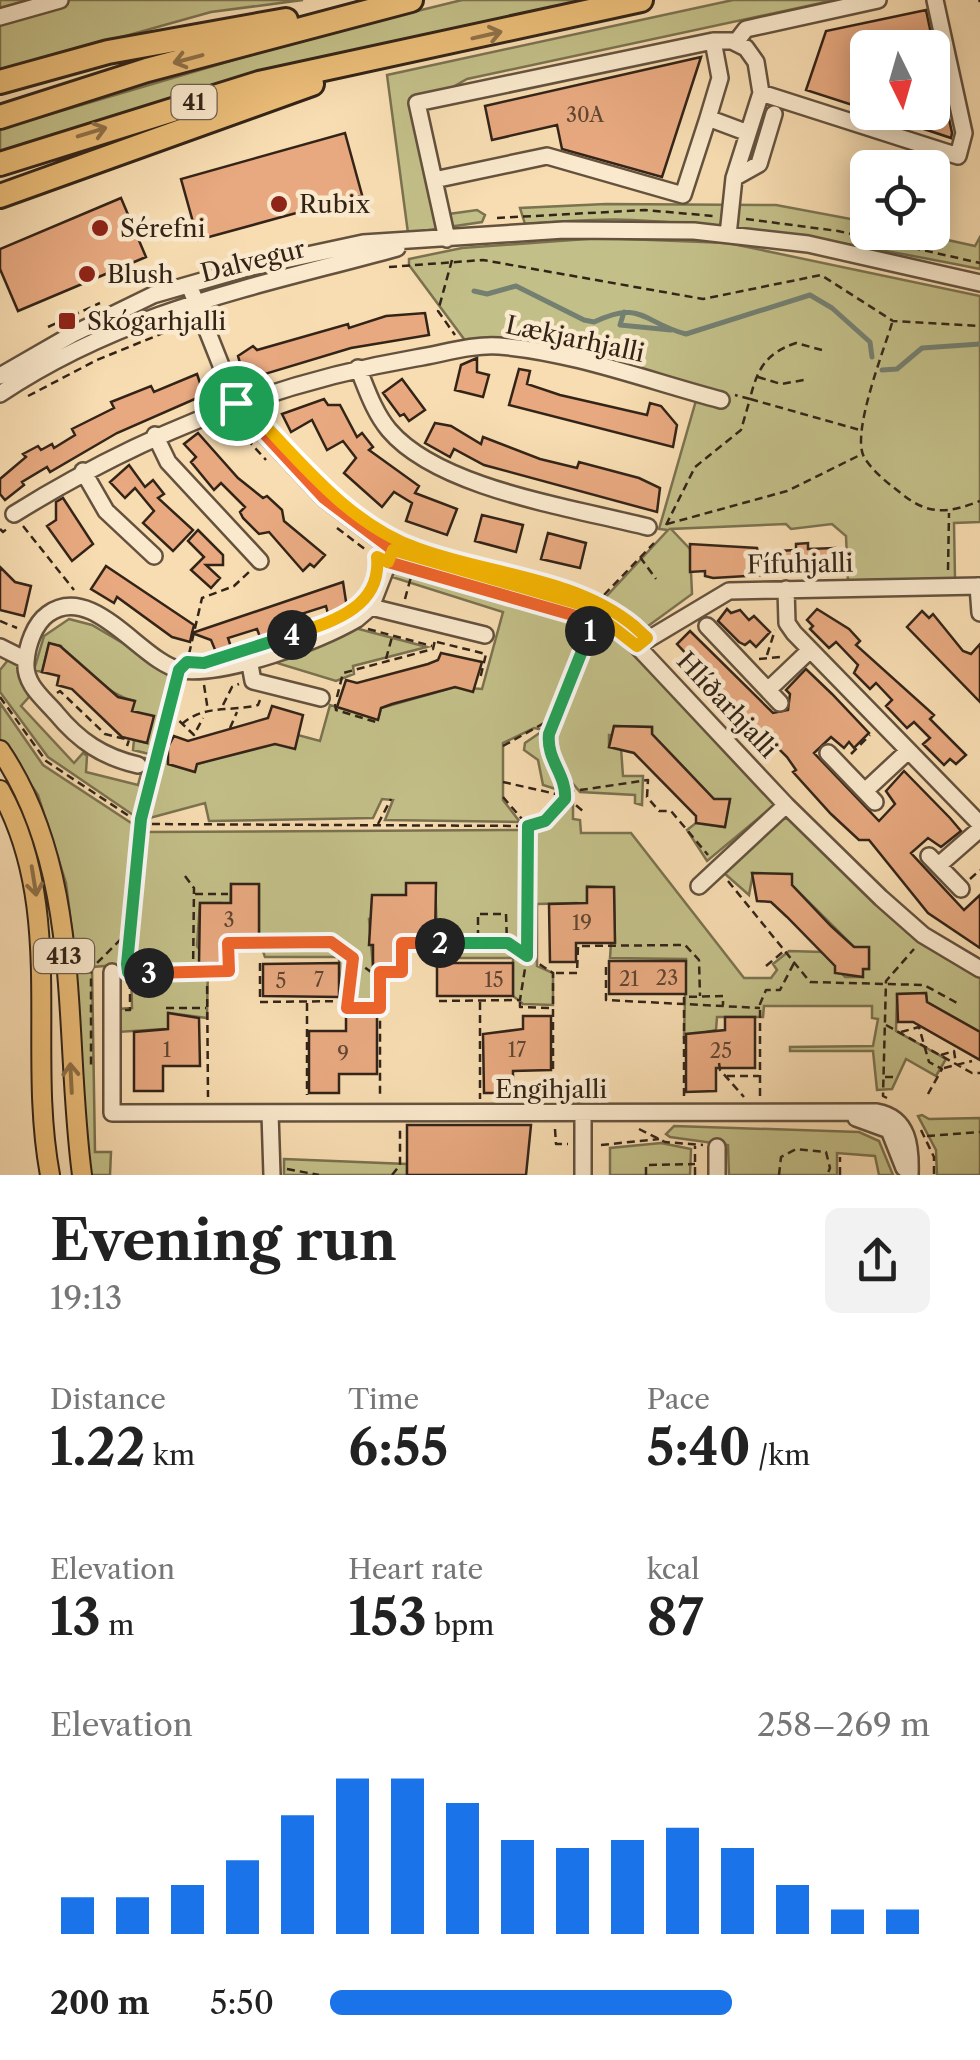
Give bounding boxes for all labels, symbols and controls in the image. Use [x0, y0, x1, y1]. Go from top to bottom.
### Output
one-way arrow [470, 25, 502, 43]
north arrow [850, 30, 950, 130]
map controls [850, 30, 950, 250]
one-way arrow [173, 51, 204, 70]
road number: 41 [172, 85, 216, 119]
house number: 30A [566, 103, 605, 127]
one-way arrow [76, 122, 107, 140]
button: locate [850, 150, 950, 250]
place label: Rubix [299, 189, 370, 220]
marker: Rubix [268, 193, 290, 215]
place label: Sérefni [120, 213, 206, 244]
marker: Sérefni [89, 217, 111, 239]
street label: Dalvegur [198, 233, 309, 289]
place label: Blush [107, 259, 174, 290]
marker: Blush [76, 263, 98, 285]
place label: Skógarhjalli [87, 306, 226, 337]
street label: Lækjarhjalli [503, 309, 648, 369]
marker: Skógarhjalli [56, 310, 78, 332]
pin [194, 361, 279, 446]
icon: arrive [209, 376, 264, 431]
street label: Fífuhjalli [746, 548, 854, 580]
pin: 1 [565, 606, 615, 656]
pin: 4 [267, 610, 317, 660]
text: 1 [584, 614, 596, 648]
text: 4 [284, 618, 300, 652]
street label: Hlíðarhjalli [670, 646, 784, 765]
one-way arrow [25, 864, 44, 897]
house number: 3 [223, 908, 235, 932]
house number: 19 [572, 911, 592, 935]
pin: 2 [415, 918, 465, 968]
text: 2 [432, 926, 448, 960]
road number: 413 [34, 939, 94, 973]
pin: 3 [124, 948, 174, 998]
text: 3 [141, 956, 157, 990]
house number: 23 [656, 966, 678, 990]
house number: 21 [619, 967, 640, 991]
house number: 7 [314, 968, 324, 992]
house number: 15 [484, 968, 504, 992]
house number: 5 [276, 969, 286, 993]
house number: 1 [163, 1038, 172, 1062]
house number: 17 [508, 1038, 526, 1062]
house number: 25 [710, 1039, 732, 1063]
house number: 9 [337, 1042, 349, 1066]
one-way arrow [61, 1063, 80, 1095]
street label: Engihjalli [495, 1074, 607, 1105]
text: Evening run [50, 1207, 397, 1274]
button: share [825, 1208, 930, 1313]
text: 19:13 [50, 1278, 122, 1317]
text: Distance [50, 1382, 166, 1416]
text: Time [348, 1382, 419, 1416]
text: Pace [647, 1382, 710, 1416]
text: 1.22 [50, 1416, 145, 1478]
text: 6:55 [348, 1416, 448, 1478]
text: 5:40 [647, 1416, 751, 1478]
text: km [145, 1438, 195, 1472]
text: /km [751, 1438, 810, 1472]
text: Elevation [50, 1552, 175, 1586]
text: Heart rate [348, 1552, 483, 1586]
text: kcal [647, 1552, 700, 1586]
text: 13 [50, 1586, 101, 1648]
text: 153 [348, 1586, 427, 1648]
text: 87 [647, 1586, 704, 1648]
text: m [101, 1608, 134, 1642]
text: bpm [427, 1608, 494, 1642]
text: Elevation [50, 1705, 193, 1744]
text: 258–269 m [757, 1705, 930, 1744]
text: 200 m [50, 1983, 150, 2022]
text: 5:50 [210, 1983, 274, 2022]

